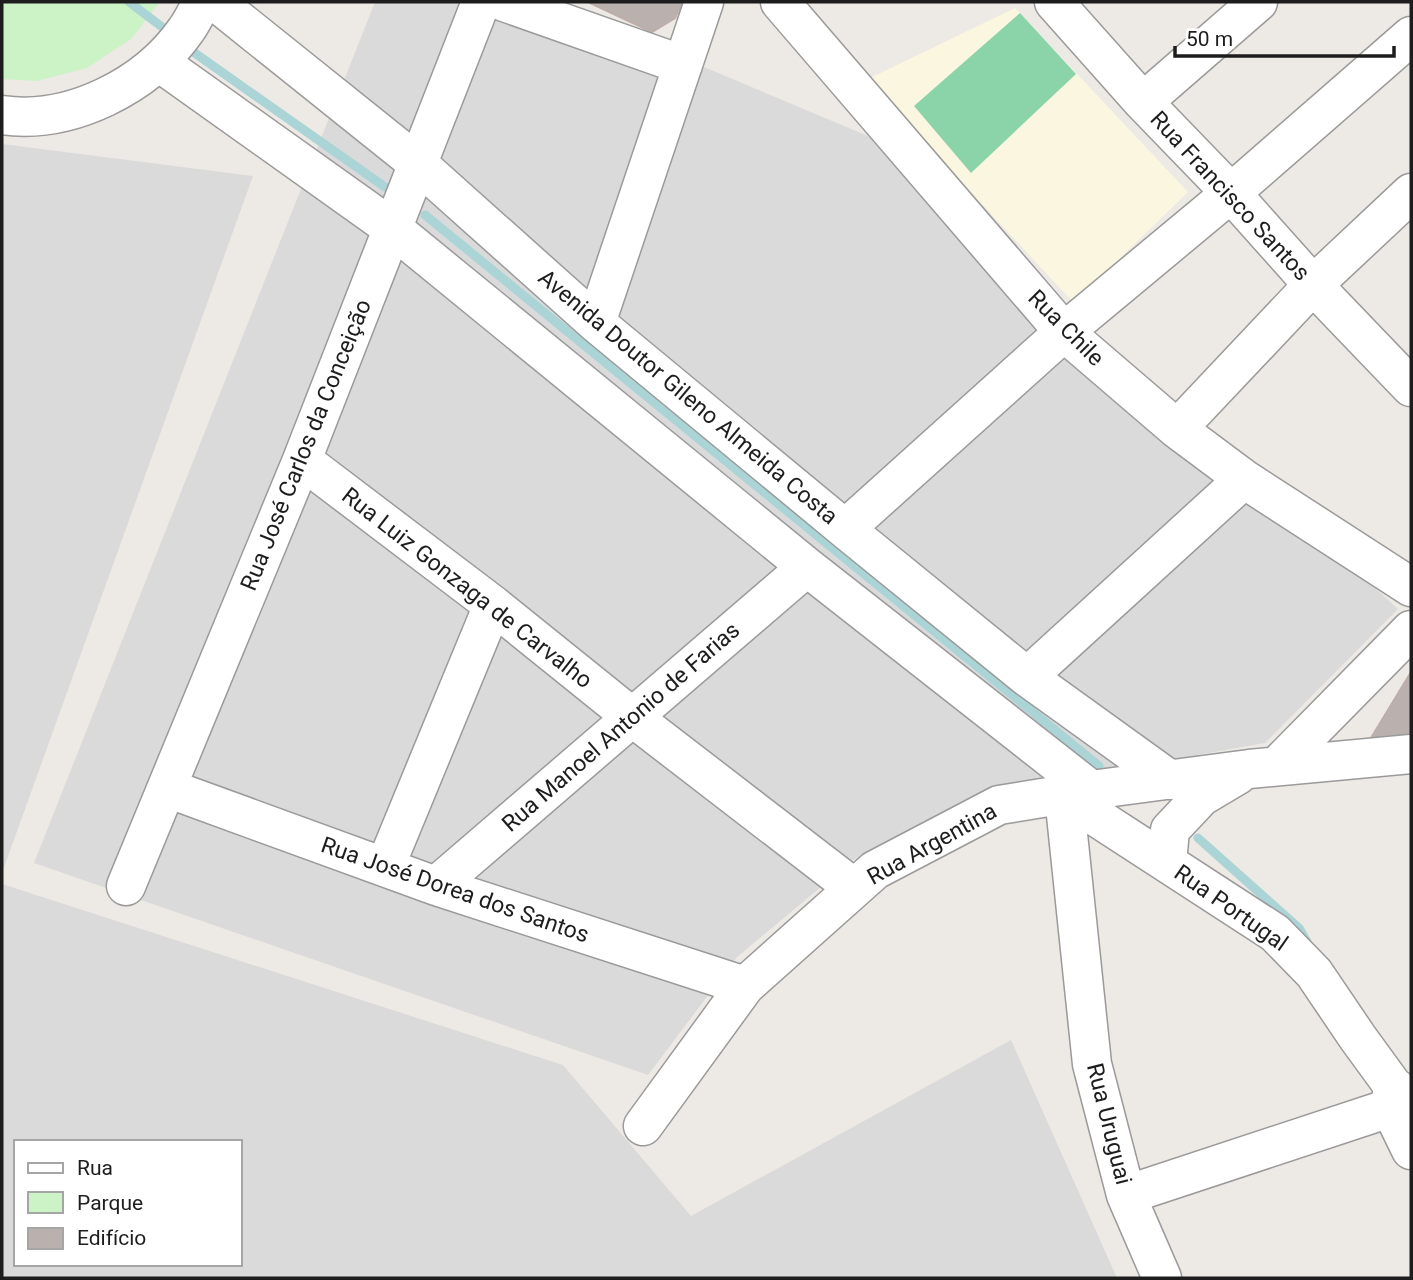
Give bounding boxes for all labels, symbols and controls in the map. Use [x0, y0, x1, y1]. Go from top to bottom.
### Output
scale bar [1175, 14, 1394, 58]
text: 50 m [1186, 27, 1233, 51]
street label: Rua Francisco Santos [1145, 106, 1315, 286]
street label: Avenida Doutor Gileno Almeida Costa [533, 264, 843, 530]
street label: Rua Chile [1022, 284, 1110, 372]
street label: Rua José Carlos da Conceição [235, 295, 377, 595]
street label: Rua Luiz Gonzaga de Carvalho [337, 482, 597, 694]
street label: Rua Manoel Antonio de Farias [497, 617, 745, 837]
street label: Rua Argentina [863, 797, 1001, 891]
street label: Rua José Dorea dos Santos [317, 831, 593, 949]
street label: Rua Portugal [1169, 859, 1293, 957]
street label: Rua Uruguai [1081, 1060, 1137, 1188]
legend [14, 1140, 242, 1266]
text: Rua [77, 1156, 113, 1180]
text: Parque [77, 1191, 143, 1215]
text: Edifício [77, 1226, 146, 1250]

